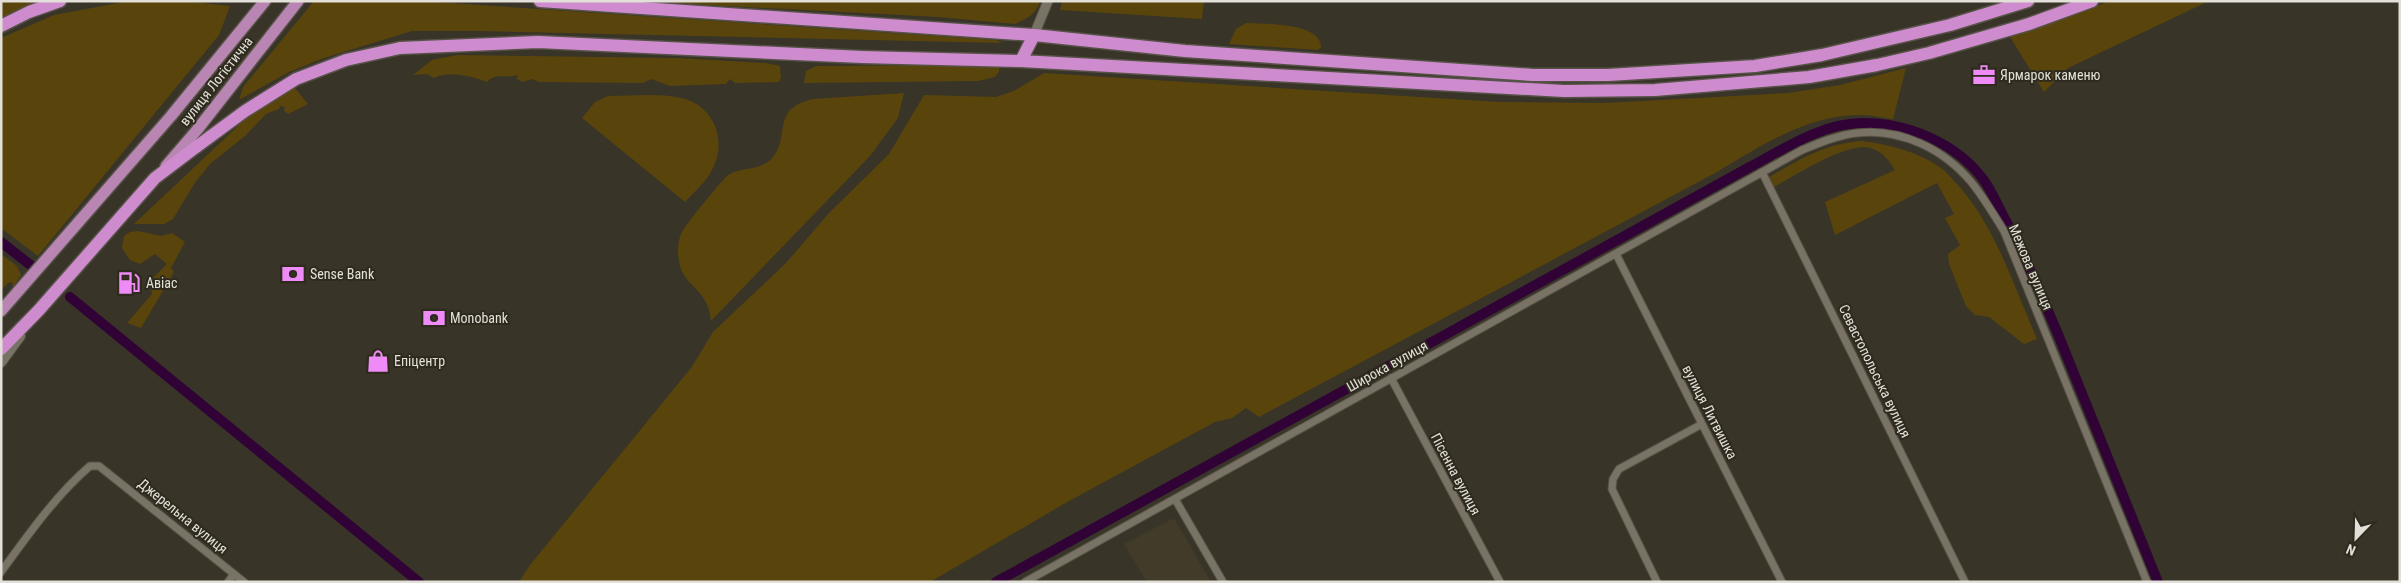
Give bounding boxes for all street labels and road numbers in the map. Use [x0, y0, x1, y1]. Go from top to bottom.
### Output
street label: вулиця Логістична [176, 33, 256, 129]
street label: Межова вулиця [2006, 222, 2056, 312]
street label: Севастопольська вулиця [1836, 302, 1914, 440]
street label: Широка вулиця [1344, 337, 1430, 395]
street label: вулиця Литвишка [1679, 362, 1741, 462]
street label: Пісенна вулиця [1428, 430, 1484, 518]
street label: Джерельна вулиця [135, 475, 231, 557]

